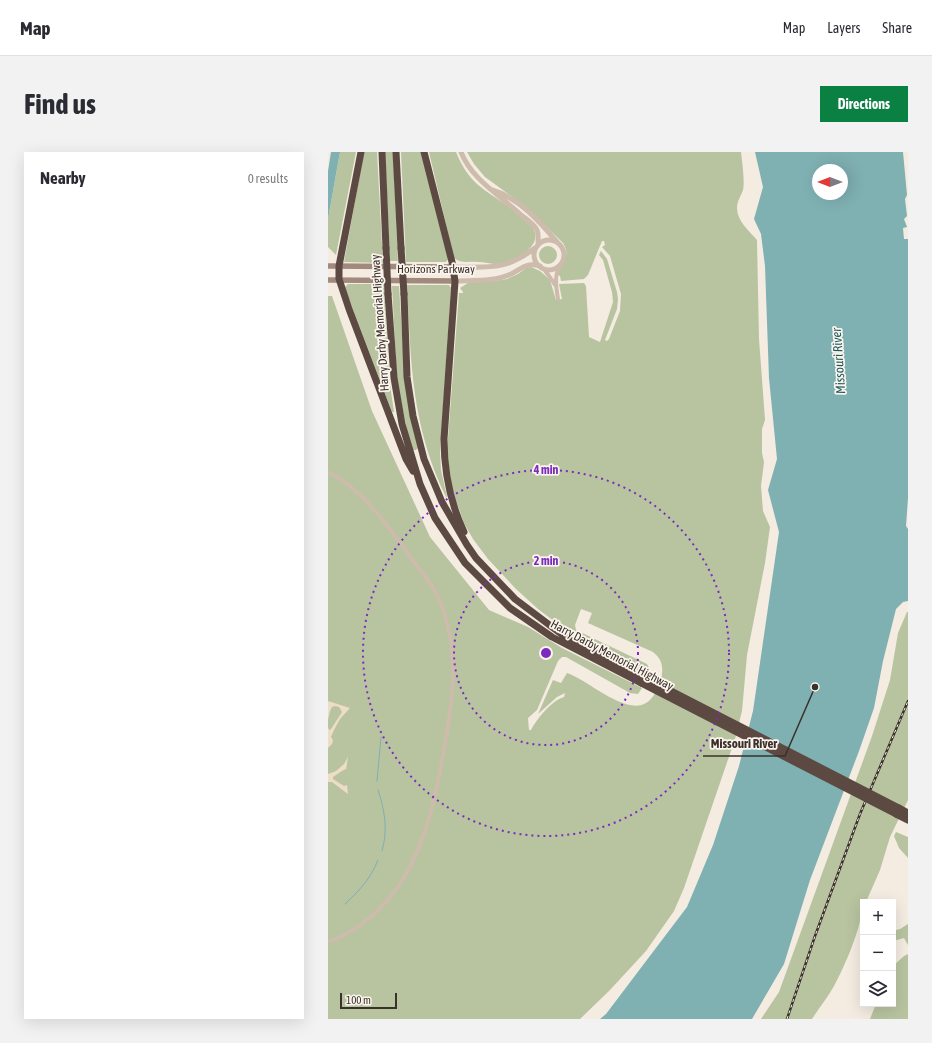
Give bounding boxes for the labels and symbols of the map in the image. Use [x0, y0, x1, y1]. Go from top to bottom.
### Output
north arrow [812, 164, 848, 200]
street label: Harry Darby Memorial Highway [368, 254, 392, 392]
street label: Horizons Parkway [397, 262, 475, 276]
water label: Missouri River [829, 326, 848, 395]
text: 4 min [533, 463, 558, 477]
text: 2 min [534, 554, 558, 568]
street label: Harry Darby Memorial Highway [548, 617, 676, 693]
centre of rings [539, 646, 553, 660]
callout: Missouri River [703, 731, 785, 756]
text: Missouri River [711, 736, 778, 751]
scale bar [340, 991, 397, 1010]

